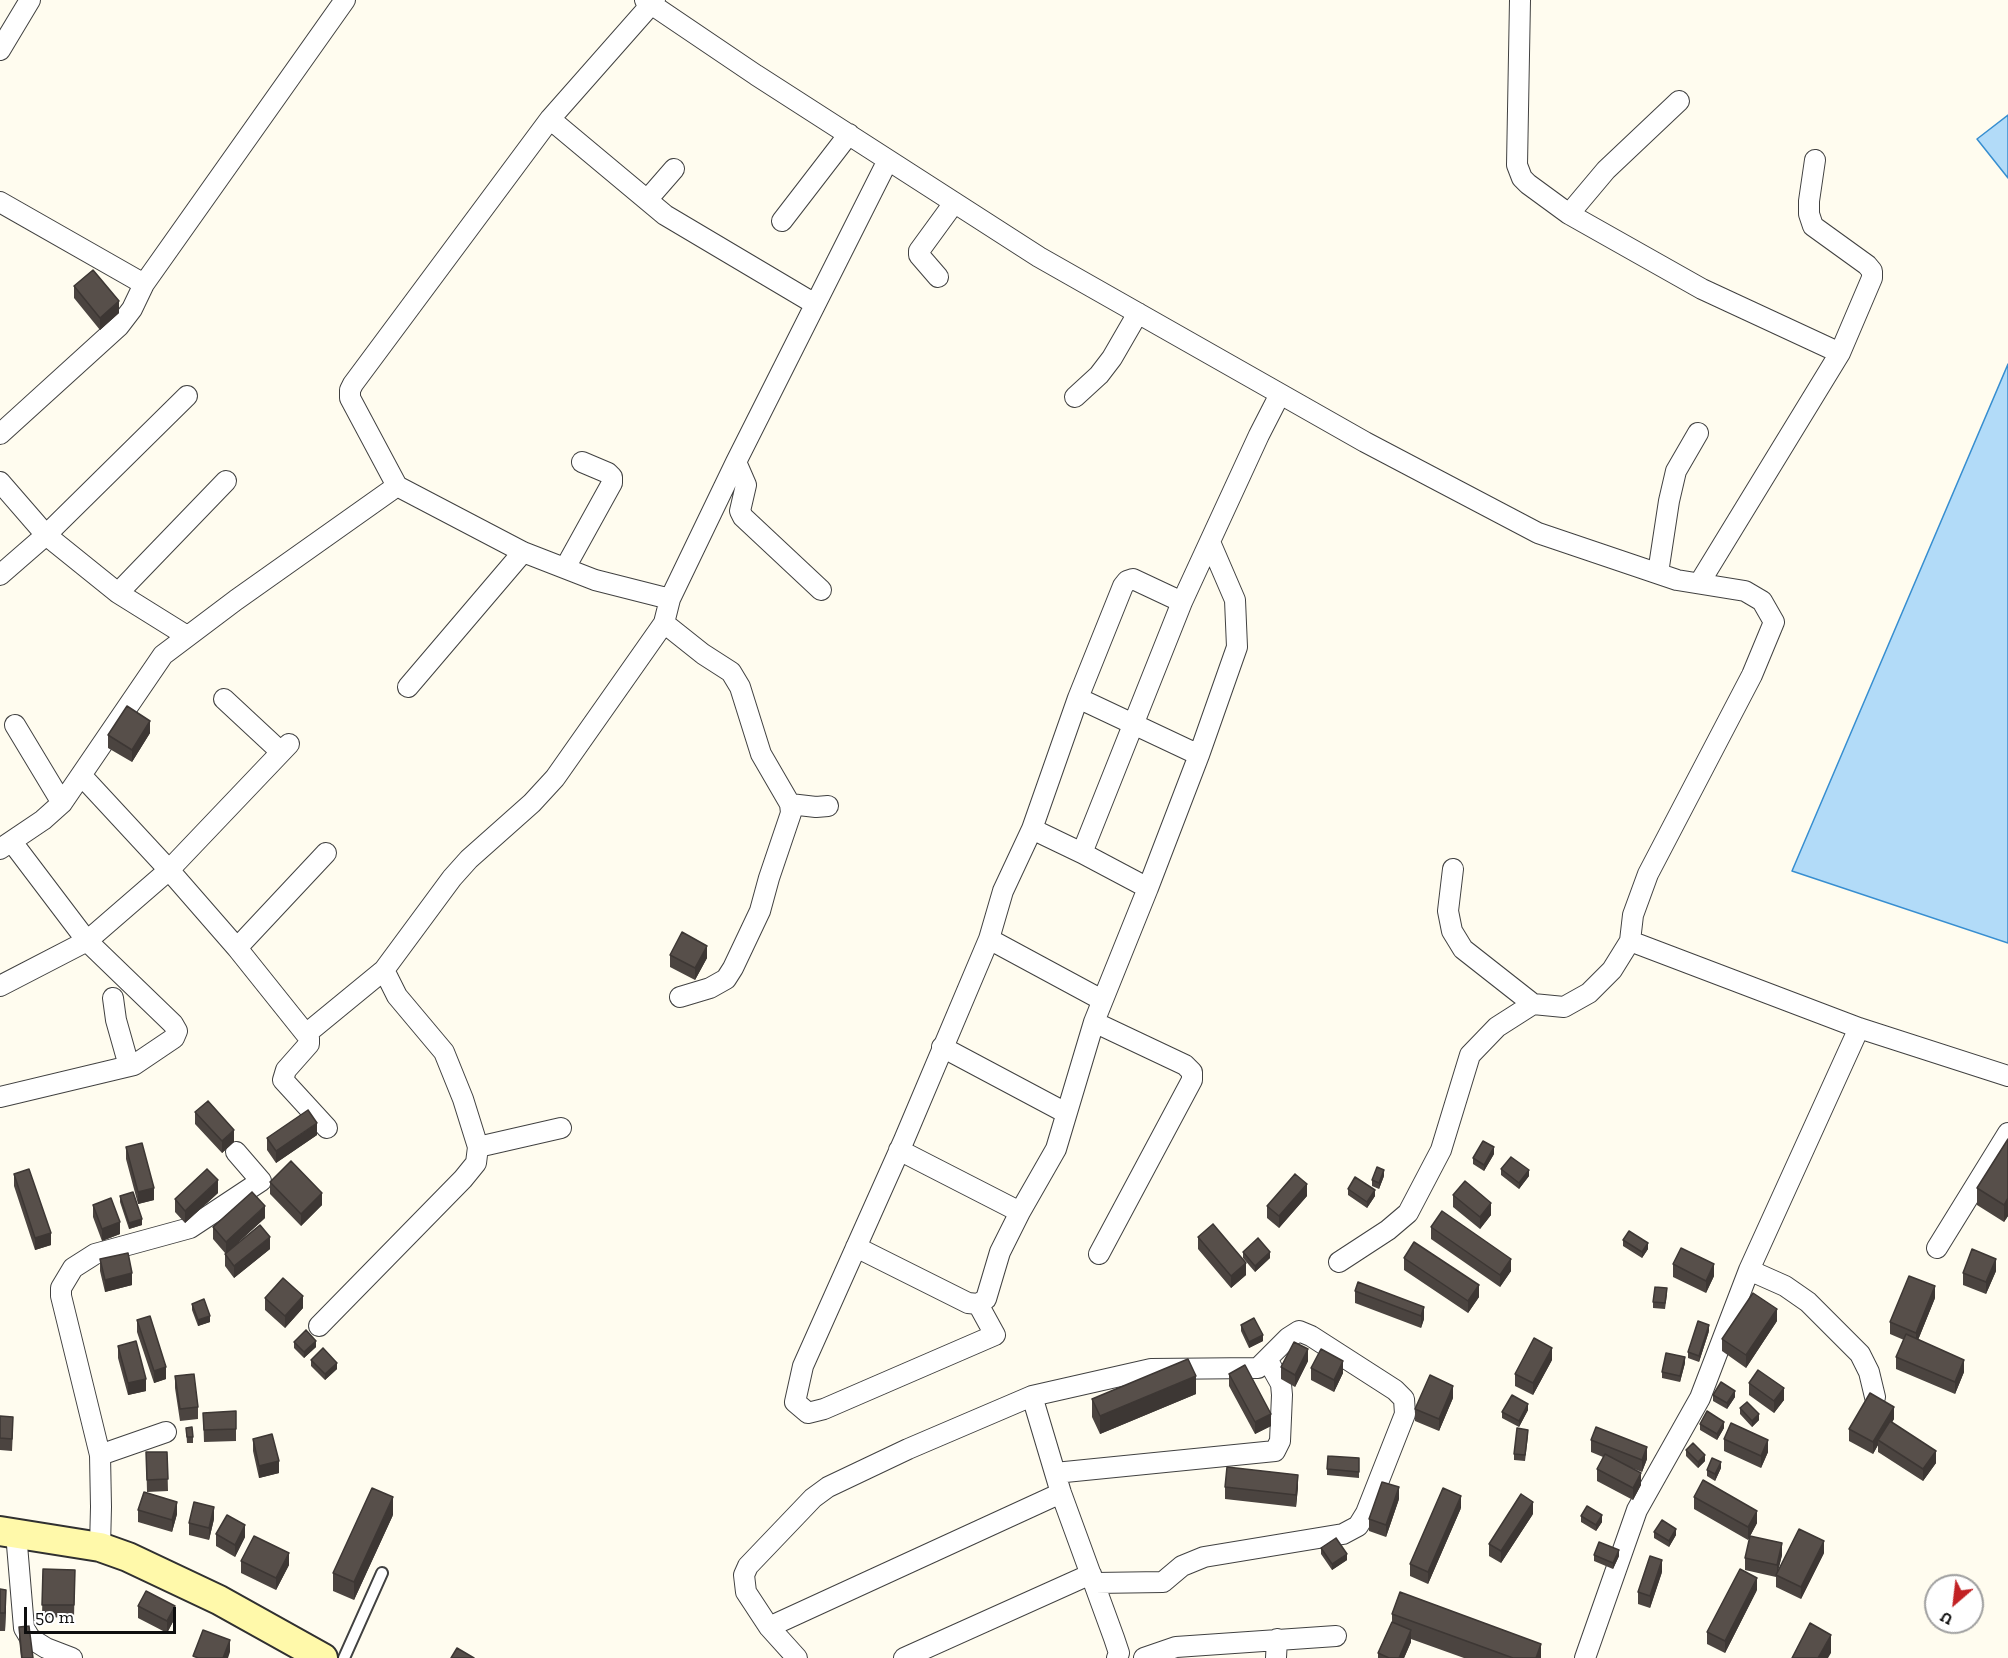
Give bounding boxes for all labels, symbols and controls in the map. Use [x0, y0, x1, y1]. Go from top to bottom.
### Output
north arrow [1924, 1574, 1984, 1634]
scale bar [27, 1595, 178, 1633]
text: 50 m [35, 1606, 74, 1628]
text: U [1937, 1607, 1956, 1630]

